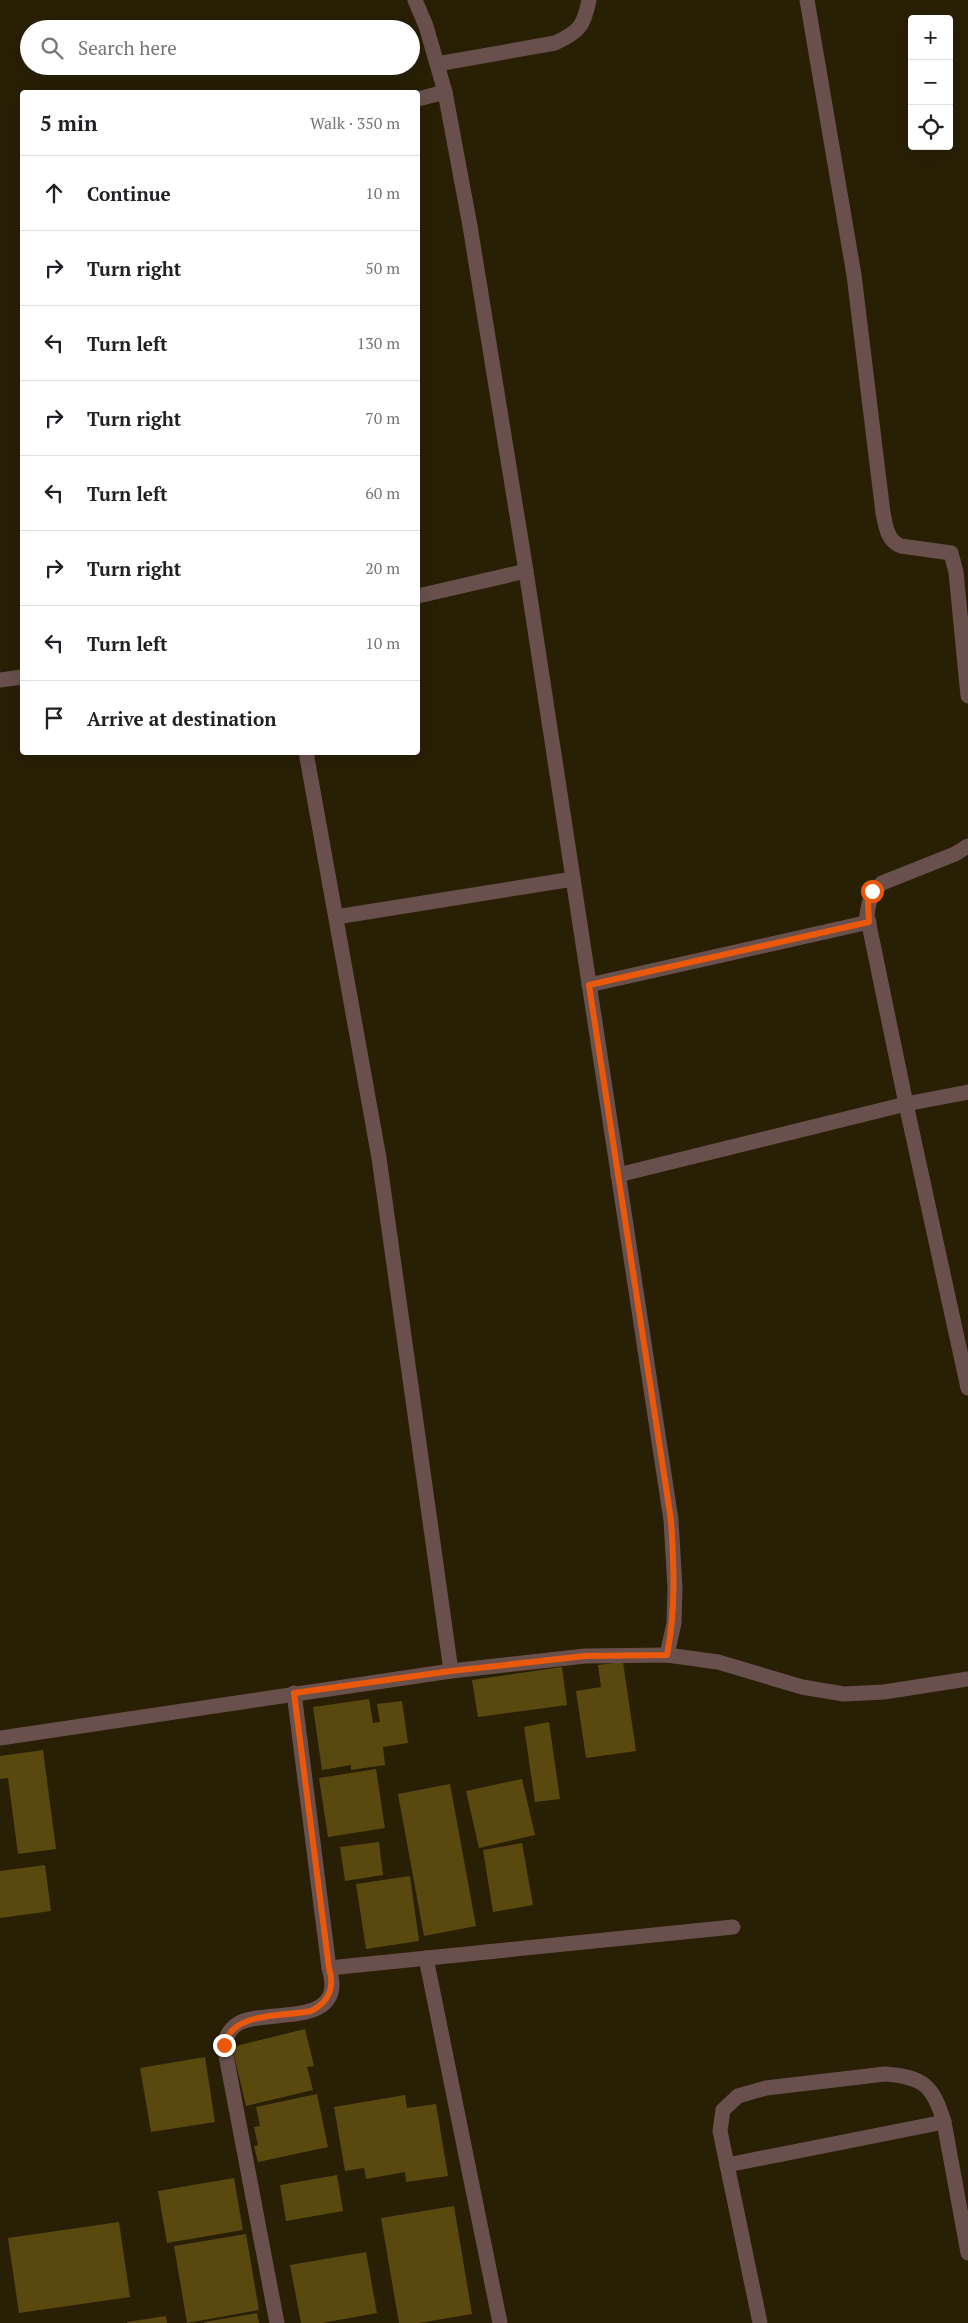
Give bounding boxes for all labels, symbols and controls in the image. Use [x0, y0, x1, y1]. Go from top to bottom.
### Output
map controls [908, 15, 953, 150]
button: + [908, 15, 953, 60]
search box [20, 20, 420, 75]
icon: search [38, 34, 66, 62]
text: Search here [78, 35, 177, 60]
button: − [908, 60, 953, 105]
button: locate [908, 105, 953, 150]
text: 5 min [40, 109, 97, 137]
text: Walk · 350 m [310, 112, 400, 134]
icon: ahead [40, 179, 68, 207]
text: Continue [87, 181, 171, 206]
text: 10 m [365, 182, 400, 204]
icon: right [40, 254, 68, 282]
text: Turn right [87, 256, 181, 281]
text: 50 m [365, 257, 400, 279]
icon: left [40, 329, 68, 357]
text: Turn left [87, 331, 168, 356]
text: 130 m [357, 332, 400, 354]
icon: right [40, 404, 68, 432]
text: Turn right [87, 406, 181, 431]
text: 70 m [365, 407, 400, 429]
icon: left [40, 479, 68, 507]
text: Turn left [87, 481, 168, 506]
text: 60 m [365, 482, 400, 504]
icon: right [40, 554, 68, 582]
text: Turn right [87, 556, 181, 581]
text: 20 m [365, 557, 400, 579]
icon: left [40, 629, 68, 657]
text: Turn left [87, 631, 168, 656]
text: 10 m [365, 632, 400, 654]
icon: arrive [40, 704, 68, 732]
text: Arrive at destination [87, 706, 276, 731]
route start [861, 880, 884, 903]
route end [213, 2034, 236, 2057]

